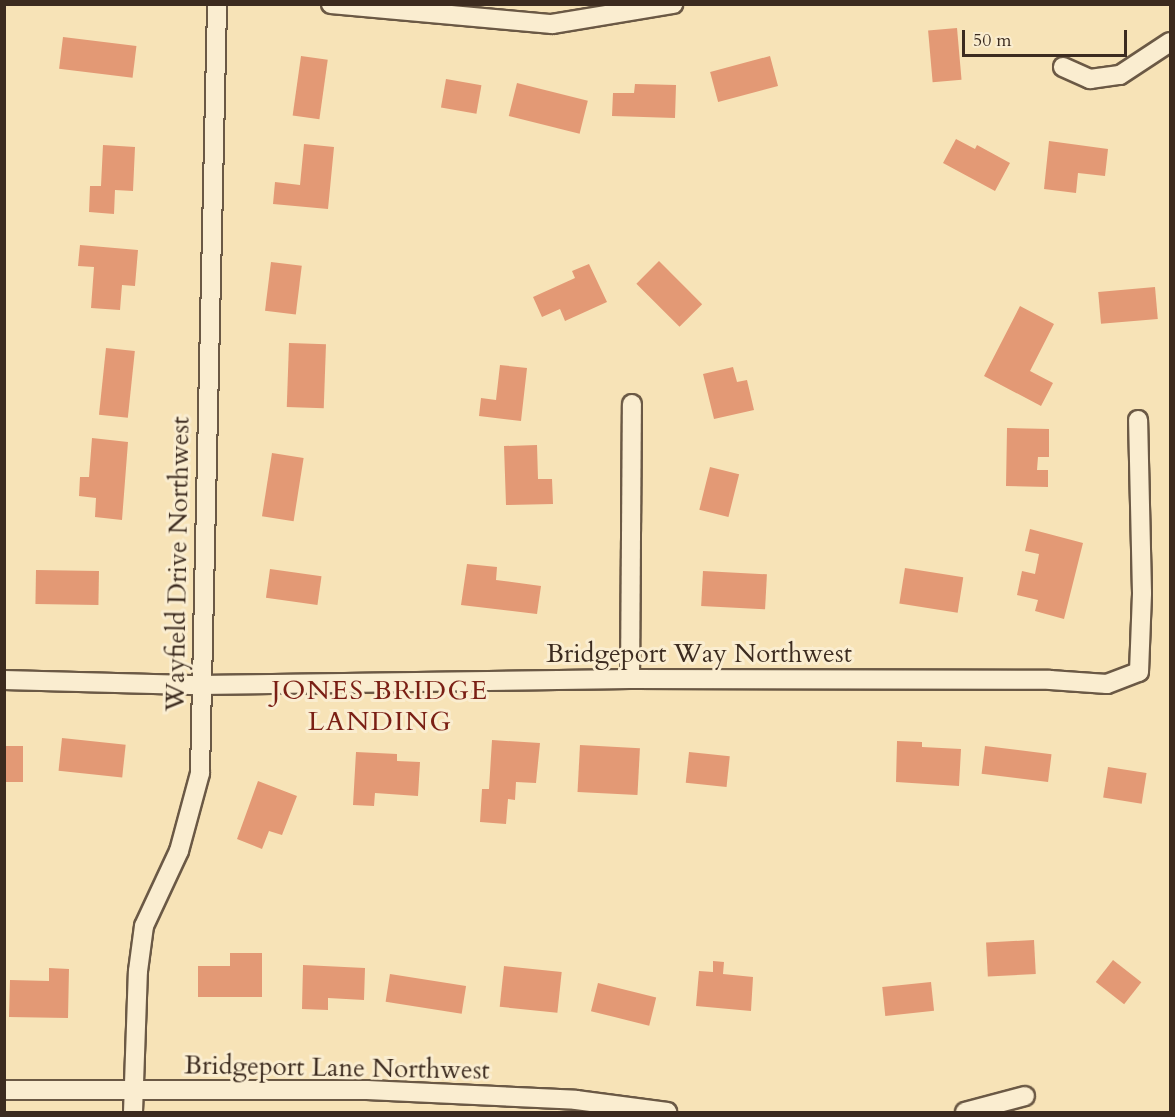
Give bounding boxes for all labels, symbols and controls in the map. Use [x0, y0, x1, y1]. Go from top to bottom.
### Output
scale bar [965, 18, 1130, 56]
text: 50 m [973, 28, 1012, 53]
street label: Wayfield Drive Northwest [160, 416, 196, 712]
street label: Bridgeport Way Northwest [546, 638, 852, 670]
district label: JONES BRIDGE LANDING [271, 674, 489, 737]
street label: Bridgeport Lane Northwest [184, 1050, 490, 1086]

